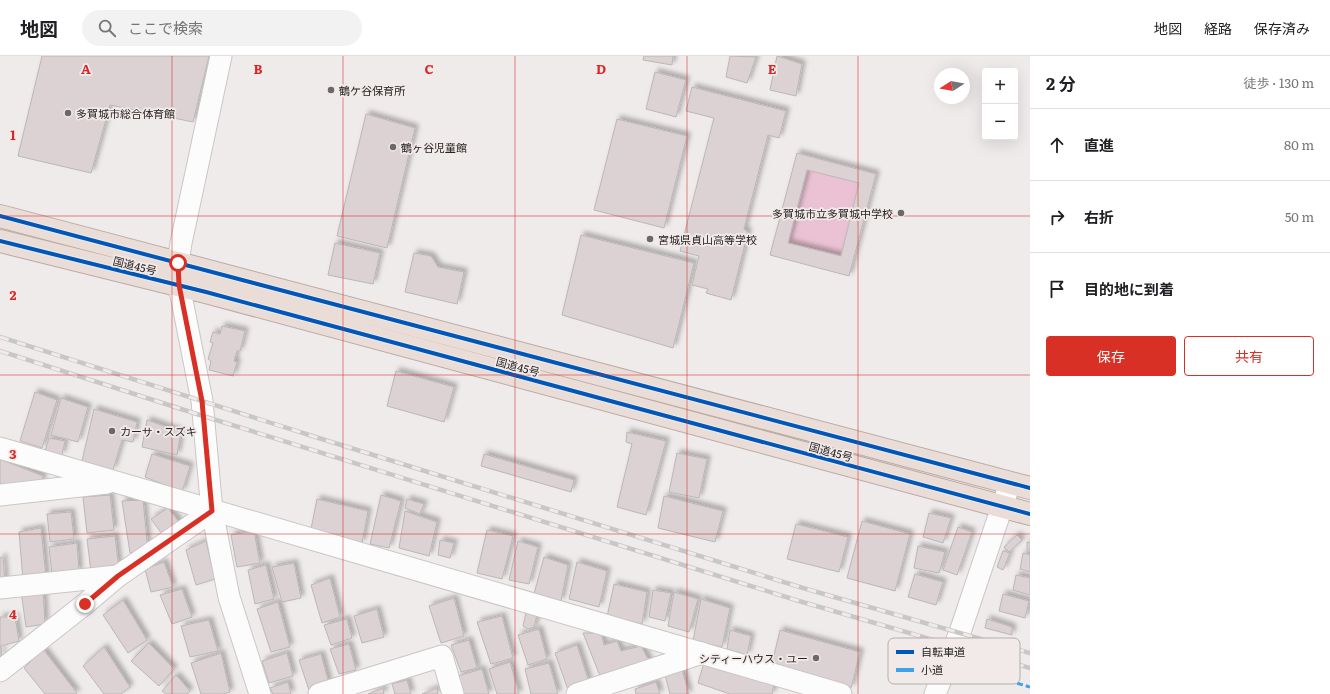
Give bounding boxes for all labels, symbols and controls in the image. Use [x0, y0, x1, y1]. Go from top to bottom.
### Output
search box [82, 10, 362, 46]
text: 地図 [20, 14, 58, 42]
text: ここで検索 [128, 16, 203, 39]
icon: search [96, 17, 118, 39]
text: 地図 [1154, 18, 1182, 38]
text: 経路 [1204, 18, 1232, 38]
text: 保存済み [1254, 18, 1310, 38]
text: A [81, 59, 91, 78]
text: B [254, 59, 263, 78]
text: C [424, 59, 434, 78]
text: D [596, 59, 606, 78]
text: E [768, 59, 777, 78]
north arrow [934, 68, 970, 104]
map controls [982, 68, 1018, 140]
button: + [982, 68, 1018, 104]
text: 2 分 [1046, 70, 1076, 95]
text: 徒歩 · 130 m [1243, 73, 1314, 92]
place label: 鶴ケ谷保育所 [339, 82, 406, 98]
marker: 鶴ケ谷保育所 [326, 85, 336, 95]
button: − [982, 104, 1018, 140]
place label: 多賀城市総合体育館 [76, 105, 175, 121]
marker: 多賀城市総合体育館 [63, 108, 73, 118]
text: 1 [10, 125, 16, 144]
text: 直進 [1084, 133, 1114, 156]
icon: ahead [1046, 134, 1068, 156]
text: 80 m [1284, 135, 1314, 154]
place label: 鶴ヶ谷児童館 [401, 139, 467, 155]
marker: 鶴ヶ谷児童館 [388, 142, 398, 152]
place label: 多賀城市立多賀城中学校 [772, 205, 893, 221]
text: 右折 [1084, 205, 1114, 228]
icon: right [1046, 206, 1068, 228]
text: 50 m [1285, 207, 1314, 226]
marker: 多賀城市立多賀城中学校 [896, 208, 906, 218]
place label: 宮城県貞山高等学校 [658, 231, 757, 247]
marker: 宮城県貞山高等学校 [645, 234, 655, 244]
street label: 国道45号 [111, 252, 159, 278]
route start [169, 254, 187, 272]
text: 目的地に到着 [1084, 277, 1174, 300]
icon: arrive [1046, 278, 1068, 300]
text: 2 [10, 285, 17, 304]
button: 保存 [1046, 336, 1176, 376]
button: 共有 [1184, 336, 1314, 376]
street label: 国道45号 [494, 352, 542, 380]
place label: カーサ・スズキ [120, 423, 197, 439]
marker: カーサ・スズキ [107, 426, 117, 436]
street label: 国道45号 [807, 437, 855, 465]
text: 3 [9, 444, 17, 463]
route end [76, 595, 94, 613]
text: 4 [9, 604, 17, 623]
legend [888, 638, 1020, 684]
text: 自転車道 [921, 643, 965, 659]
place label: シティーハウス・ユー [699, 650, 808, 666]
marker: シティーハウス・ユー [811, 653, 821, 663]
text: 小道 [921, 661, 943, 677]

